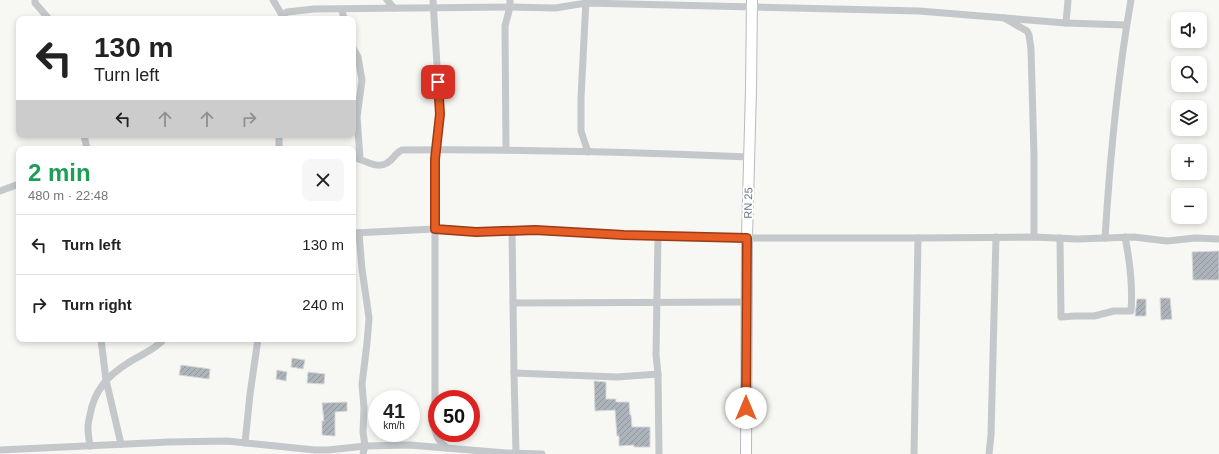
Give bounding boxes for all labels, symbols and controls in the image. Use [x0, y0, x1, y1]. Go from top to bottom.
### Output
map controls [1171, 12, 1207, 224]
button: sound [1171, 12, 1207, 48]
icon: left [28, 32, 80, 84]
text: 130 m [94, 32, 173, 63]
button: search [1171, 56, 1207, 92]
text: Turn left [94, 65, 159, 85]
pin [421, 65, 455, 99]
icon: arrive [427, 71, 449, 93]
button: layers [1171, 100, 1207, 136]
icon: left [112, 108, 134, 130]
icon: ahead [154, 108, 176, 130]
icon: ahead [196, 108, 218, 130]
icon: right [238, 108, 260, 130]
button: + [1171, 144, 1207, 180]
text: 2 min [28, 159, 91, 186]
button: close [302, 159, 344, 201]
street label: RN 25 [742, 187, 754, 219]
text: 480 m · 22:48 [28, 188, 108, 203]
button: − [1171, 188, 1207, 224]
icon: left [28, 234, 50, 256]
text: Turn left [62, 236, 121, 253]
text: 130 m [302, 236, 344, 253]
icon: right [28, 294, 50, 316]
text: Turn right [62, 296, 132, 313]
text: 240 m [302, 296, 344, 313]
position arrow [725, 387, 767, 429]
speed limit sign: 50 [428, 390, 480, 442]
text: 41 [383, 400, 405, 422]
text: km/h [383, 420, 405, 431]

